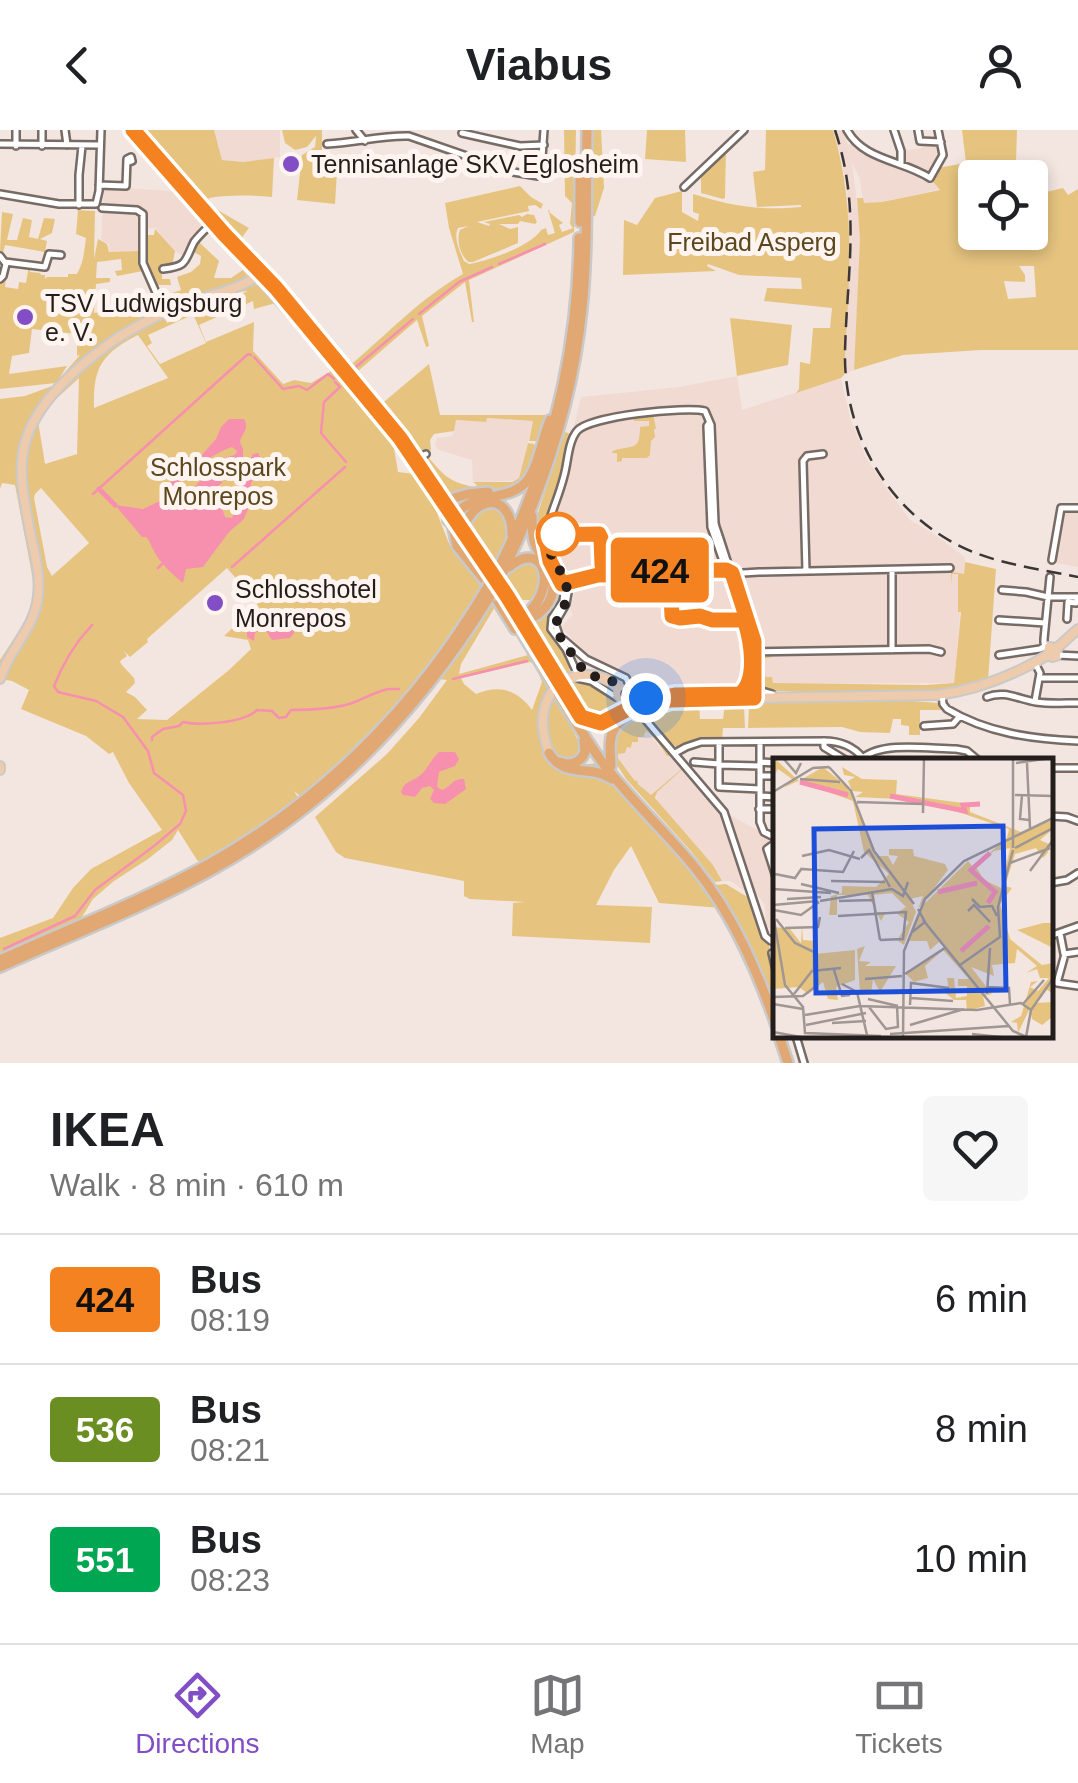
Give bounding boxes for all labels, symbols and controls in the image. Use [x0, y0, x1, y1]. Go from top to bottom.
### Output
icon: back [50, 38, 105, 93]
icon: person [973, 38, 1028, 93]
text: Viabus [466, 39, 612, 90]
place label: Tennisanlage SKV Eglosheim [311, 150, 639, 178]
marker: Tennisanlage SKV Eglosheim [280, 153, 302, 175]
map controls [958, 160, 1048, 250]
button: locate [958, 160, 1048, 250]
park label: Freibad Asperg [667, 228, 837, 256]
place label: TSV Ludwigsburg e. V. [45, 289, 242, 346]
marker: TSV Ludwigsburg e. V. [14, 306, 36, 328]
park label: Schlosspark Monrepos [150, 453, 287, 510]
unlabelled marker [537, 513, 579, 555]
line badge: 424 [602, 538, 718, 602]
text: 424 [631, 551, 689, 590]
place label: Schlosshotel Monrepos [235, 575, 377, 632]
marker: Schlosshotel Monrepos [204, 592, 226, 614]
your location [621, 673, 671, 723]
inset map [773, 758, 1053, 1038]
button: heart [923, 1096, 1028, 1201]
text: IKEA [50, 1103, 165, 1156]
text: Walk · 8 min · 610 m [50, 1167, 344, 1203]
text: Bus [190, 1259, 262, 1301]
text: 6 min [935, 1278, 1028, 1320]
text: 424 [76, 1280, 134, 1319]
text: 08:19 [190, 1302, 270, 1338]
text: Bus [190, 1389, 262, 1431]
text: 8 min [935, 1408, 1028, 1450]
text: 536 [76, 1410, 134, 1449]
text: 08:21 [190, 1432, 270, 1468]
text: Bus [190, 1519, 262, 1561]
text: 10 min [914, 1538, 1028, 1580]
text: 551 [76, 1540, 134, 1579]
text: 08:23 [190, 1562, 270, 1598]
tab: Directions [135, 1668, 260, 1760]
tab: Map [530, 1668, 585, 1760]
tab: Tickets [855, 1668, 943, 1760]

